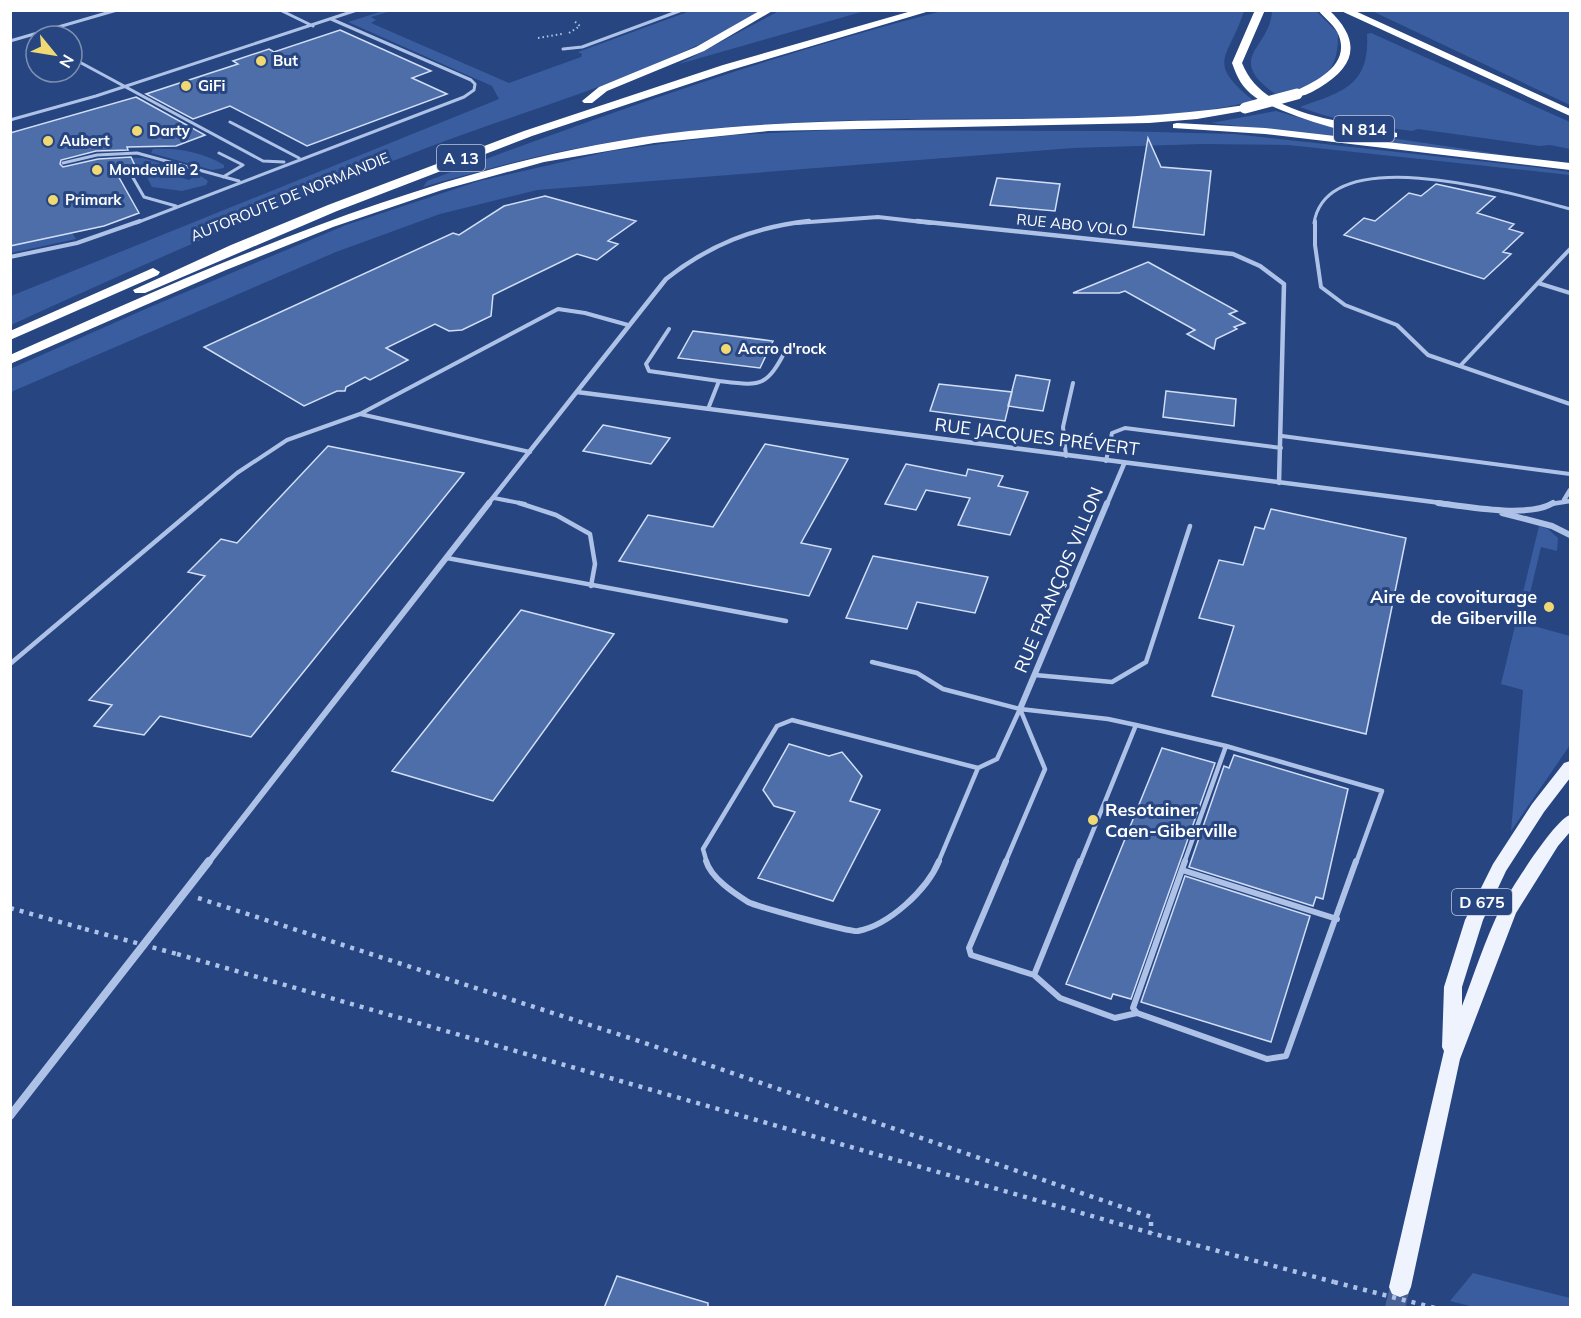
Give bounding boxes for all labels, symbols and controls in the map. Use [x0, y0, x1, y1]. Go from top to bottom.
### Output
north arrow [24, 24, 84, 84]
text: N [55, 51, 79, 72]
place label: But [273, 51, 298, 70]
marker: But [254, 54, 268, 68]
place label: GiFi [198, 76, 226, 95]
marker: GiFi [179, 79, 193, 93]
road number: N 814 [1334, 116, 1394, 142]
place label: Darty [149, 121, 191, 140]
marker: Darty [130, 124, 144, 138]
place label: Aubert [60, 131, 110, 150]
marker: Aubert [41, 134, 55, 148]
road number: A 13 [437, 145, 485, 171]
street label: AUTOROUTE DE NORMANDIE [188, 148, 392, 245]
place label: Mondeville 2 [109, 160, 199, 179]
marker: Mondeville 2 [90, 163, 104, 177]
place label: Primark [65, 190, 122, 209]
marker: Primark [46, 193, 60, 207]
street label: RUE ABO VOLO [1015, 209, 1129, 240]
place label: Accro d'rock [738, 339, 827, 358]
marker: Accro d'rock [719, 342, 733, 356]
street label: RUE JACQUES PRÉVERT [934, 413, 1141, 460]
street label: RUE FRANÇOIS VILLON [1009, 483, 1108, 676]
place label: Aire de covoiturage de Giberville [1370, 585, 1537, 629]
marker: Aire de covoiturage de Giberville [1542, 600, 1556, 614]
place label: Resotainer Caen-Giberville [1105, 798, 1237, 842]
marker: Resotainer Caen-Giberville [1086, 813, 1100, 827]
road number: D 675 [1452, 889, 1512, 915]

